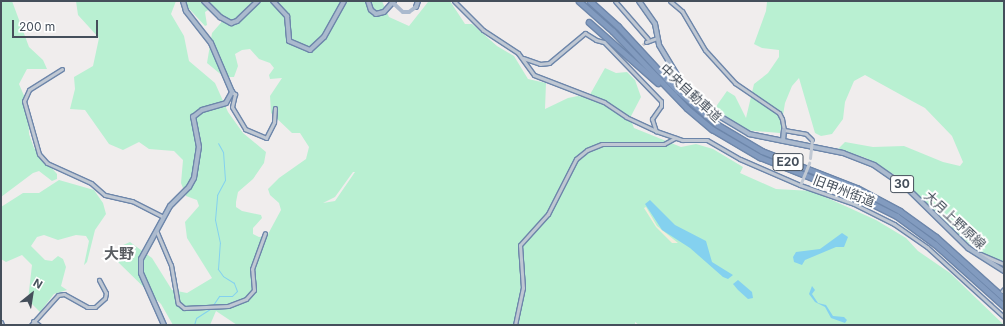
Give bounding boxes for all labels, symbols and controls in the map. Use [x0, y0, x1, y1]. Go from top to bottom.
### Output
scale bar [14, 12, 100, 38]
text: 200 m [19, 19, 55, 34]
street label: 中央自動車道 [657, 61, 725, 125]
road number: E20 [772, 152, 804, 172]
street label: 旧甲州街道 [811, 172, 877, 210]
road number: 30 [890, 174, 914, 194]
street label: 大月上野原線 [921, 188, 989, 252]
district label: 大野 [104, 245, 134, 263]
north arrow [12, 274, 52, 314]
text: N [31, 275, 45, 292]

